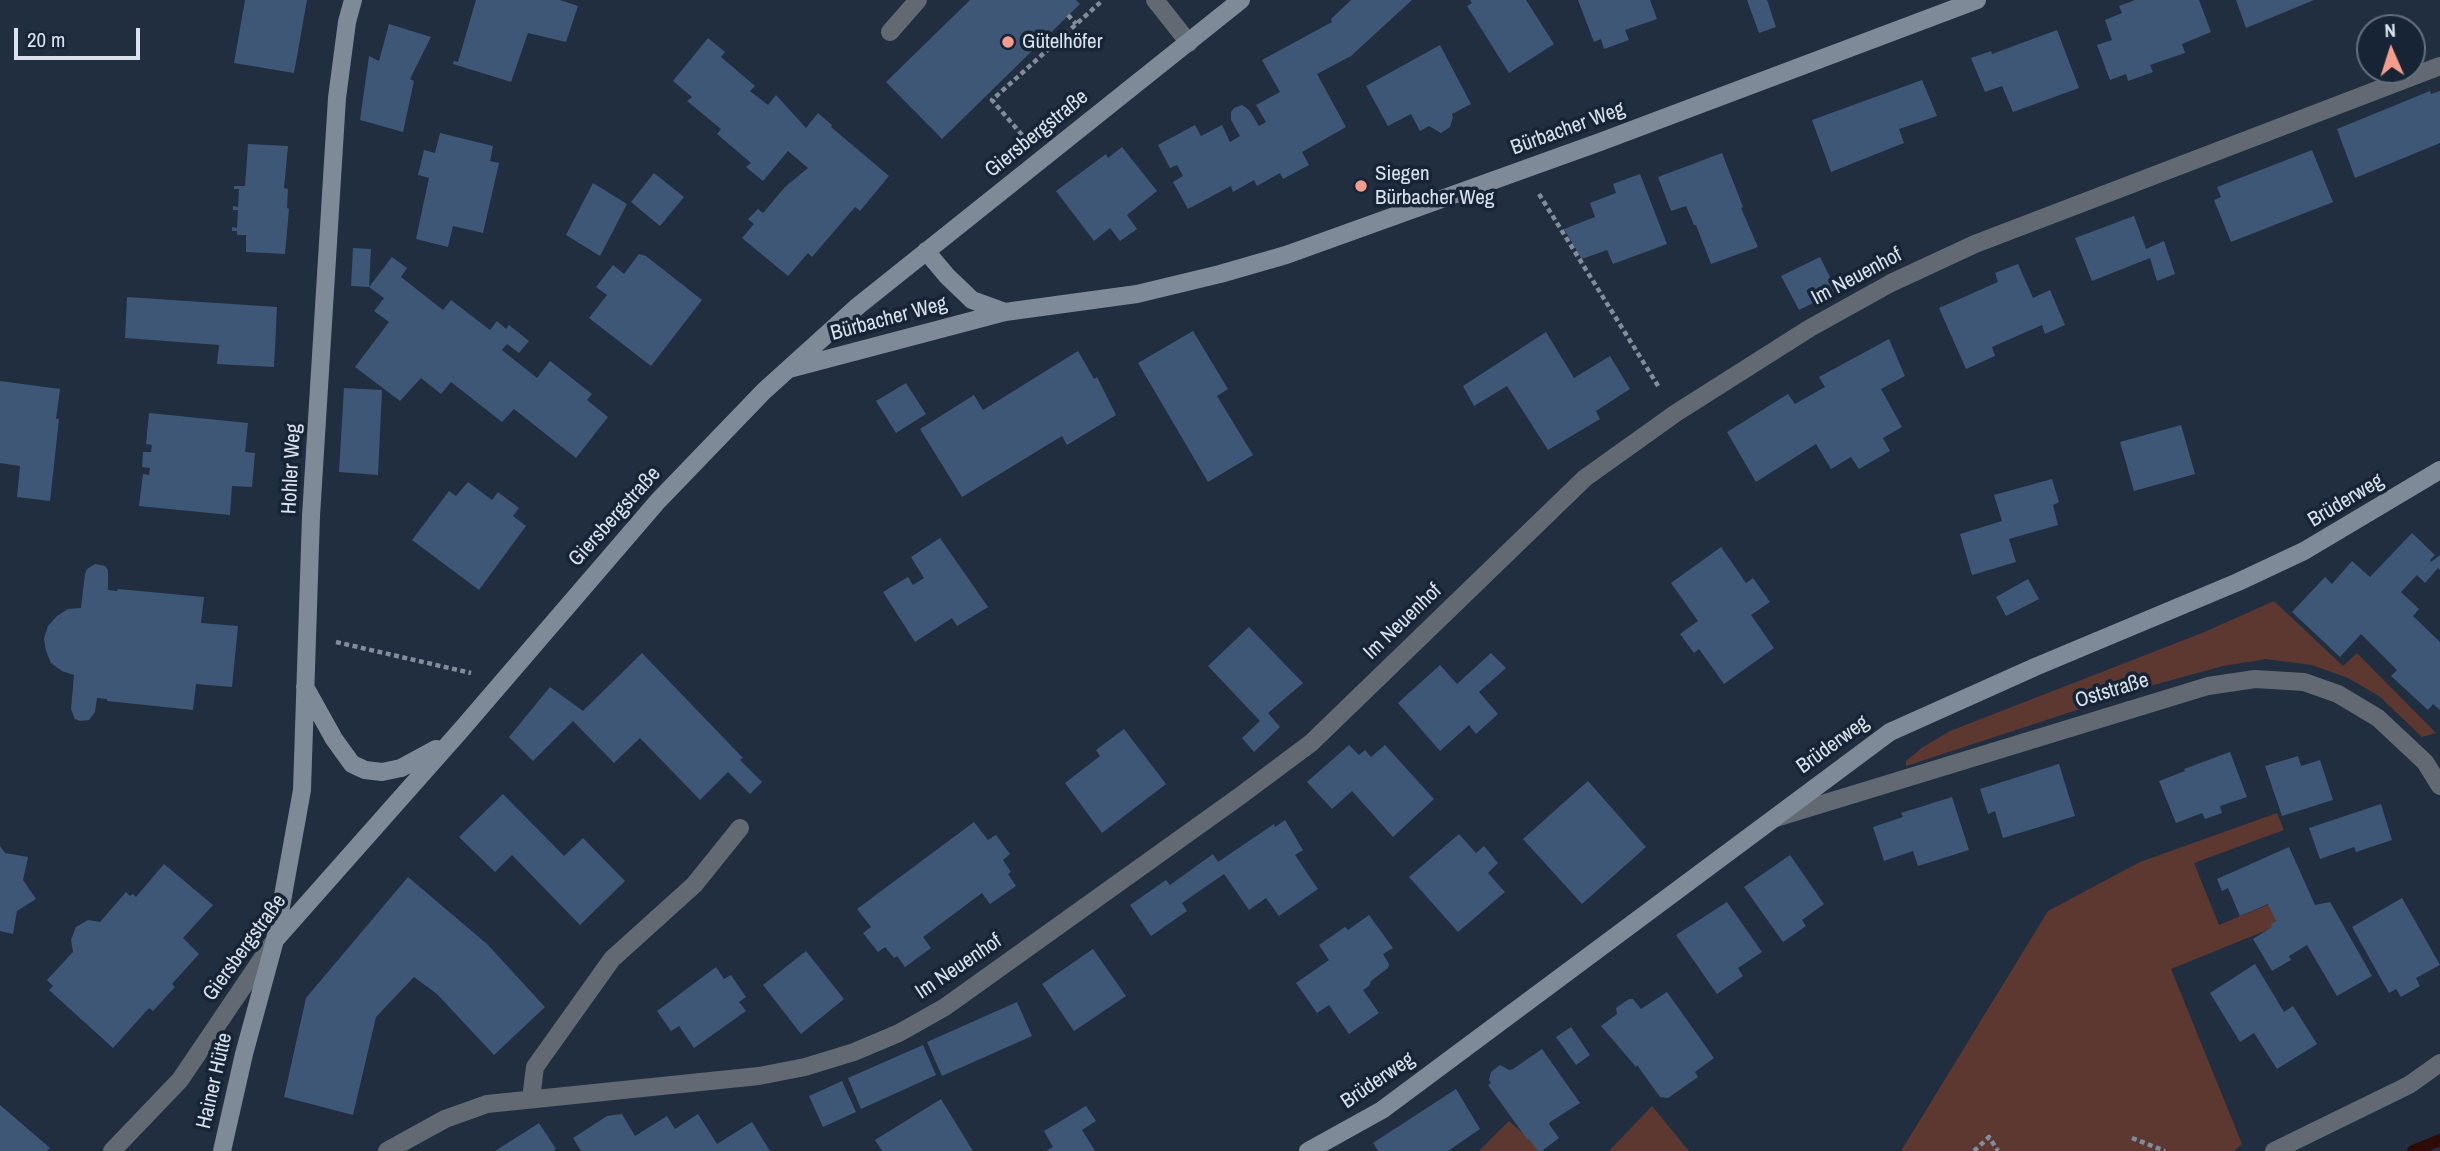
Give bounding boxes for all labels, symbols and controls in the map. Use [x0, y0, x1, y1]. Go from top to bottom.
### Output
scale bar [18, 14, 144, 58]
north arrow [2356, 14, 2426, 84]
text: N [2384, 17, 2396, 43]
text: 20 m [27, 25, 65, 54]
place label: Gütelhöfer [1022, 29, 1102, 55]
marker: Gütelhöfer [1000, 34, 1016, 50]
street label: Giersbergstraße [980, 85, 1094, 183]
street label: Bürbacher Weg [1508, 97, 1628, 161]
place label: Siegen Bürbacher Weg [1375, 161, 1494, 211]
marker: Siegen Bürbacher Weg [1353, 178, 1369, 194]
street label: Im Neuenhof [1808, 243, 1906, 311]
street label: Bürbacher Weg [828, 291, 950, 347]
street label: Hohler Weg [277, 423, 307, 515]
street label: Giersbergstraße [564, 462, 666, 572]
street label: Brüderweg [2304, 469, 2388, 533]
street label: Im Neuenhof [1359, 579, 1447, 665]
street label: Oststraße [2072, 668, 2152, 714]
street label: Brüderweg [1792, 710, 1874, 780]
street label: Giersbergstraße [198, 890, 292, 1006]
street label: Im Neuenhof [911, 929, 1007, 1005]
street label: Hainer Hütte [192, 1031, 238, 1131]
street label: Brüderweg [1336, 1047, 1420, 1115]

